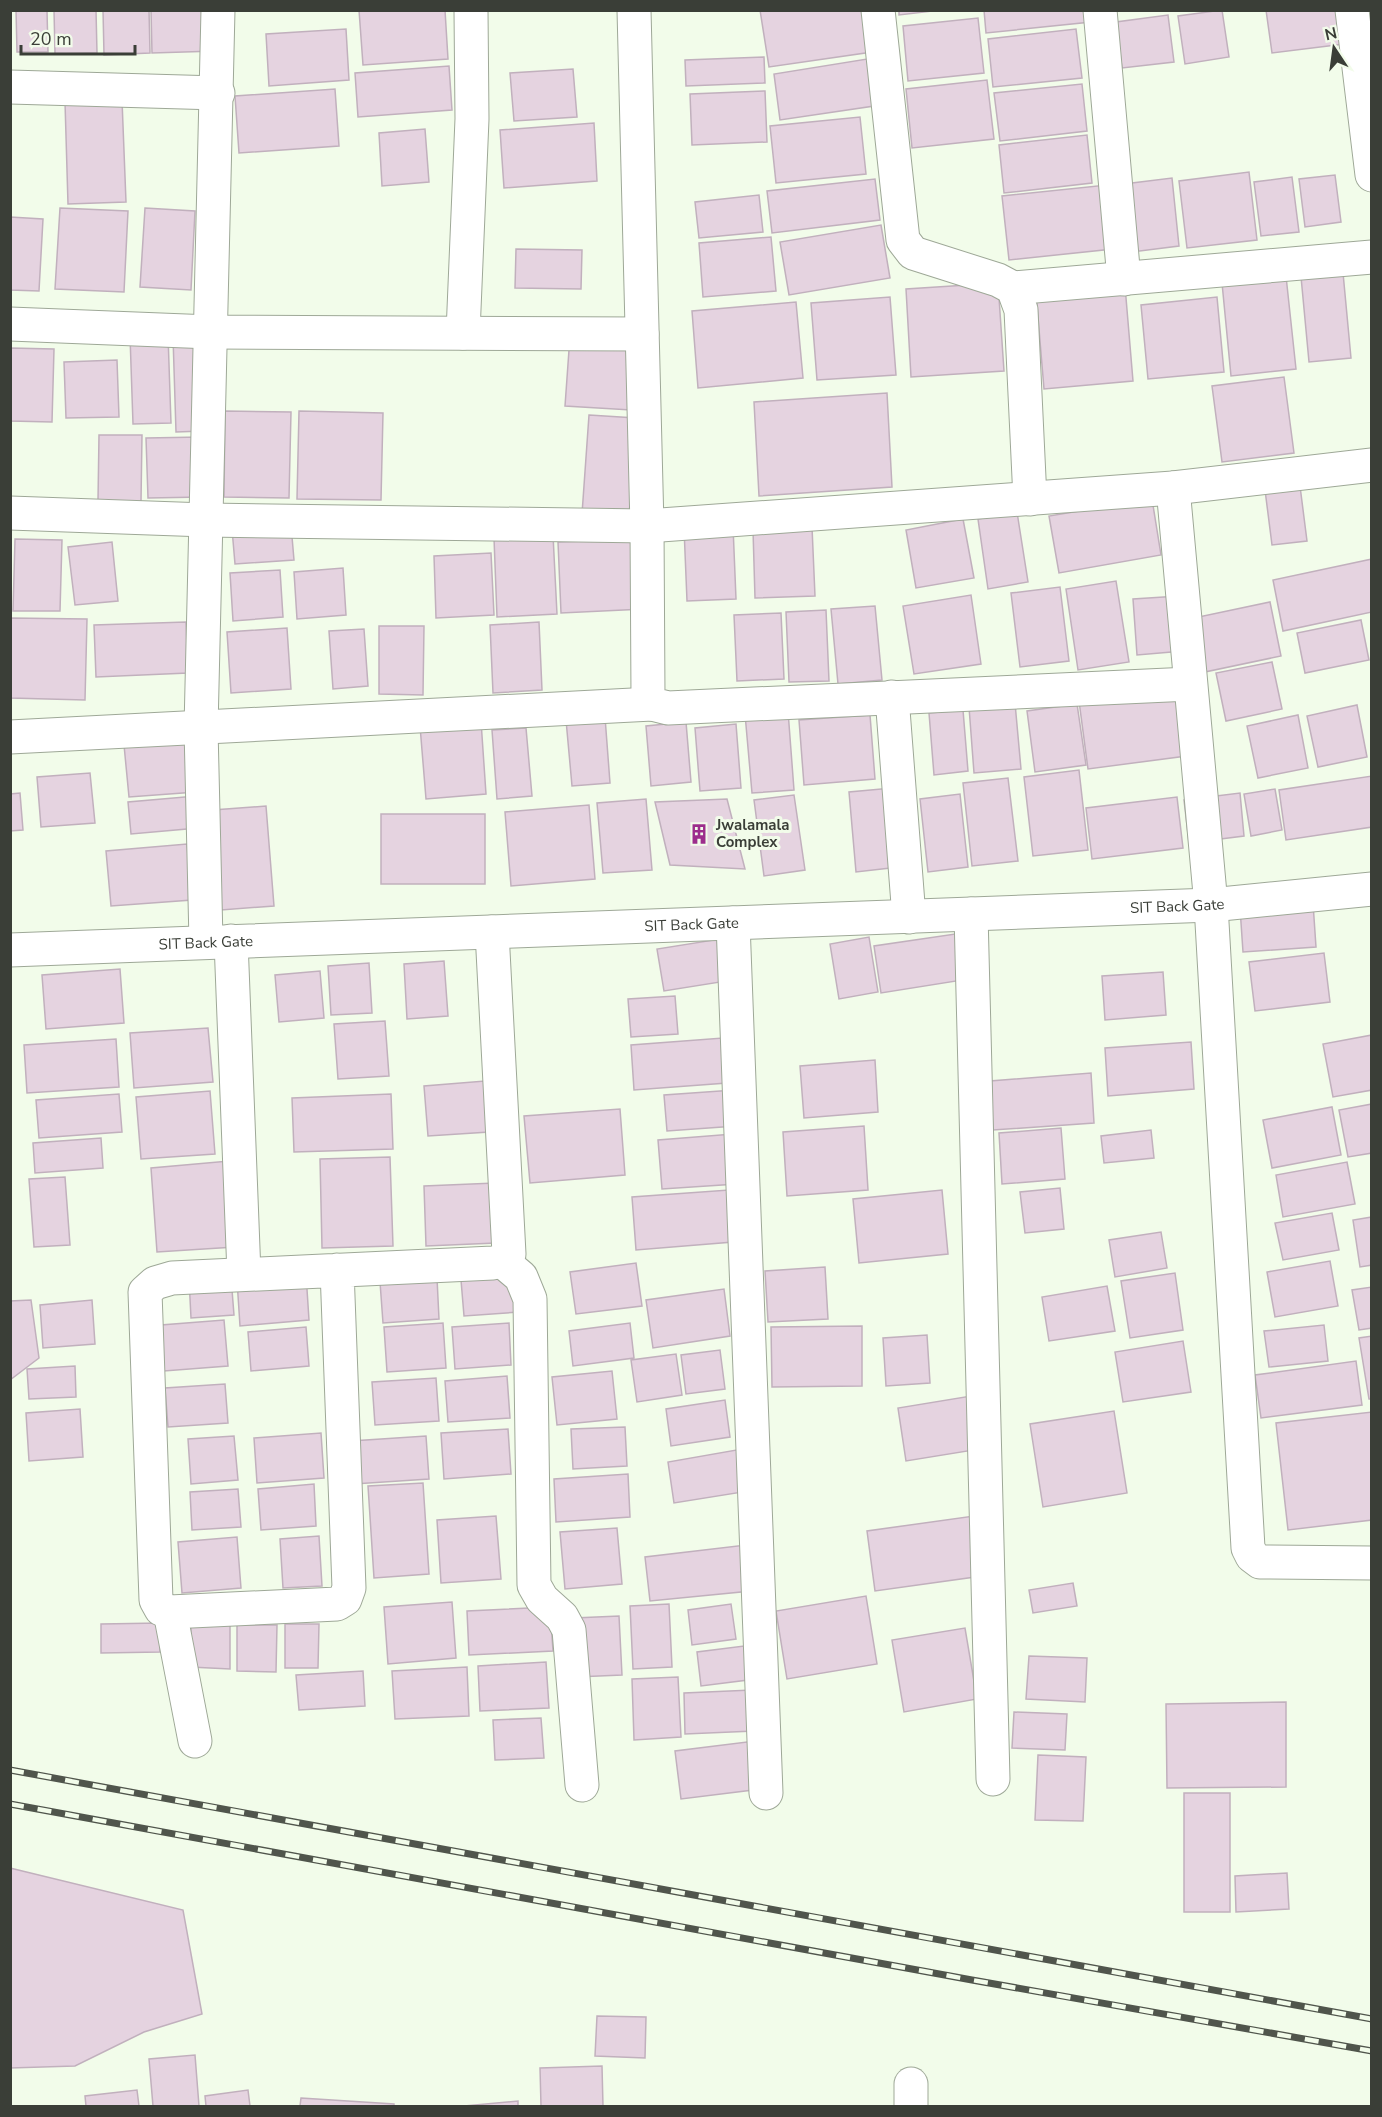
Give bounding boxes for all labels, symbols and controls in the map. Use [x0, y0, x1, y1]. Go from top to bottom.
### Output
scale bar [21, 18, 135, 56]
north arrow [1304, 18, 1364, 78]
text: N [1323, 22, 1339, 46]
text: 20 m [30, 27, 72, 51]
place label: Jwalamala Complex [715, 815, 790, 852]
building icon: Jwalamala Complex [687, 822, 711, 846]
street label: SIT Back Gate [1130, 894, 1225, 918]
street label: SIT Back Gate [644, 913, 739, 936]
street label: SIT Back Gate [158, 931, 253, 954]

